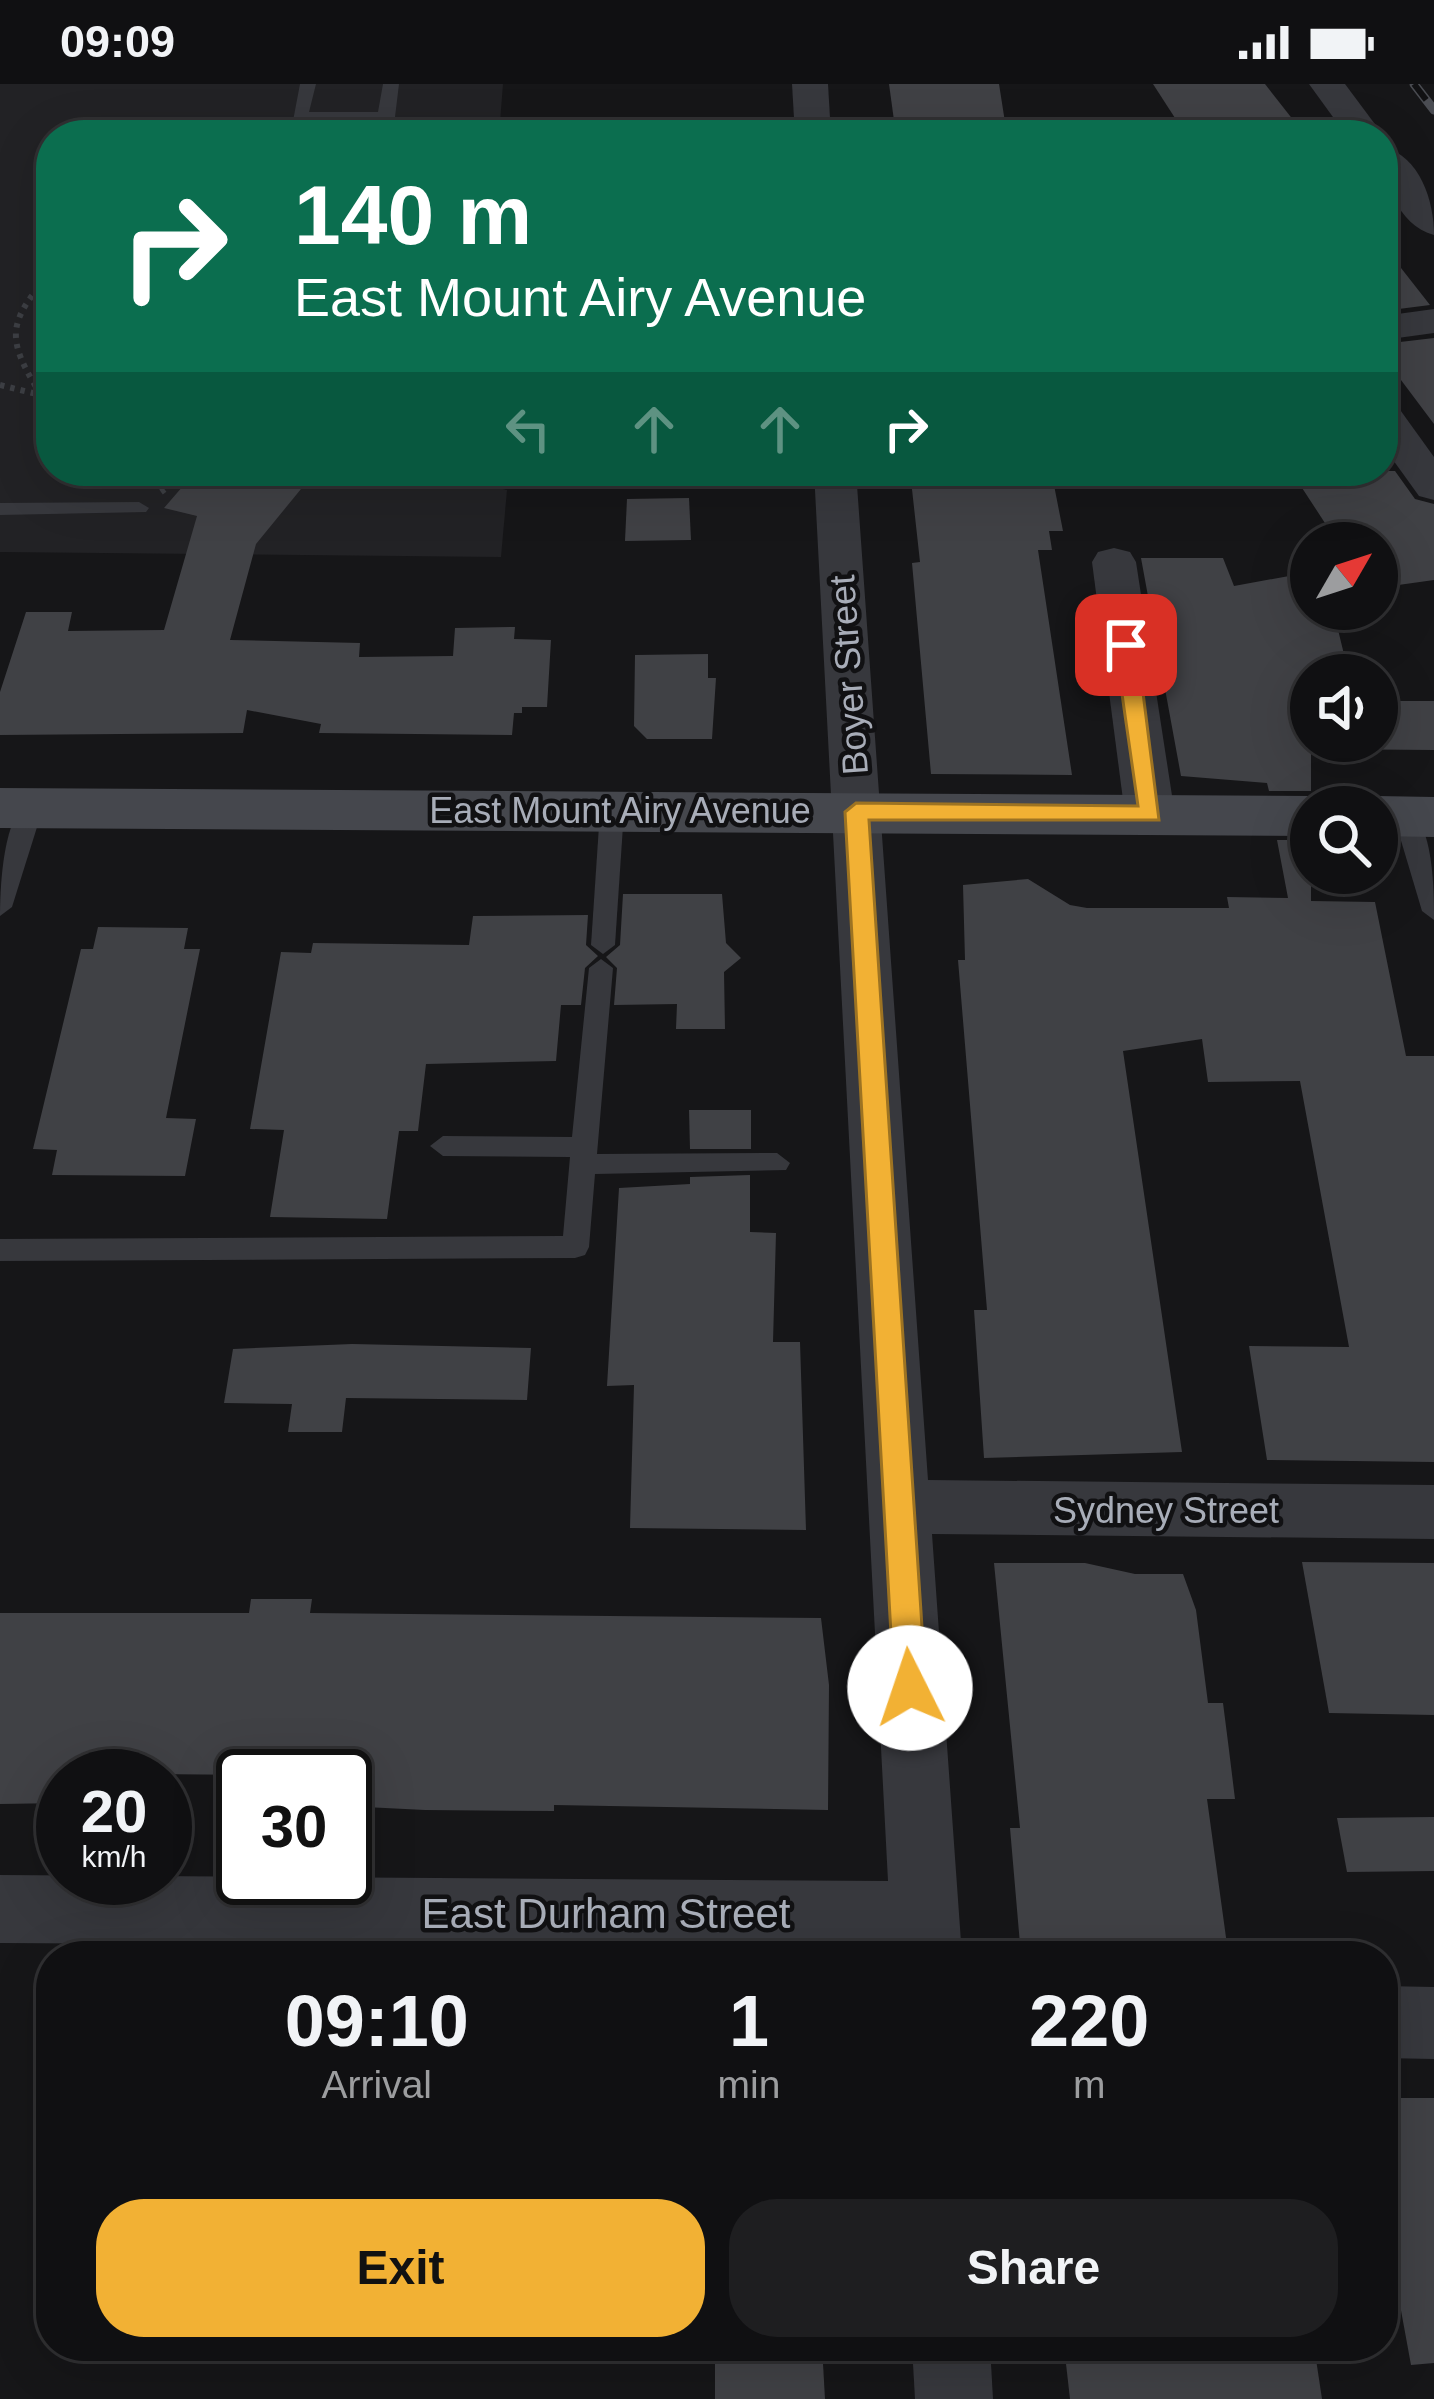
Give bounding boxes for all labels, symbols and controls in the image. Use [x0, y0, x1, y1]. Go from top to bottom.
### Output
text: 09:09 [60, 16, 175, 67]
icon: right [96, 168, 252, 324]
text: 140 m [294, 168, 532, 262]
text: East Mount Airy Avenue [294, 267, 866, 327]
icon: left [495, 396, 561, 462]
icon: ahead [621, 396, 687, 462]
icon: ahead [747, 396, 813, 462]
icon: right [873, 396, 939, 462]
north arrow [1290, 522, 1398, 630]
map controls [1290, 522, 1398, 894]
street label: Boyer Street [821, 574, 876, 776]
pin [1075, 594, 1177, 696]
icon: arrive [1093, 612, 1159, 678]
button: sound [1290, 654, 1398, 762]
button: search [1290, 786, 1398, 894]
street label: East Mount Airy Avenue [429, 790, 811, 831]
street label: Sydney Street [1053, 1490, 1279, 1531]
position arrow [847, 1625, 973, 1751]
speed limit sign: 30 [216, 1749, 372, 1905]
text: 20 [81, 1778, 147, 1845]
text: km/h [81, 1840, 147, 1873]
street label: East Durham Street [422, 1890, 791, 1937]
text: 09:10 [285, 1981, 469, 2061]
text: 1 [729, 1981, 769, 2061]
text: 220 [1029, 1981, 1149, 2061]
text: Arrival [322, 2063, 432, 2106]
text: min [718, 2063, 780, 2106]
text: m [1073, 2063, 1105, 2106]
button: Exit [96, 2199, 705, 2337]
button: Share [729, 2199, 1338, 2337]

